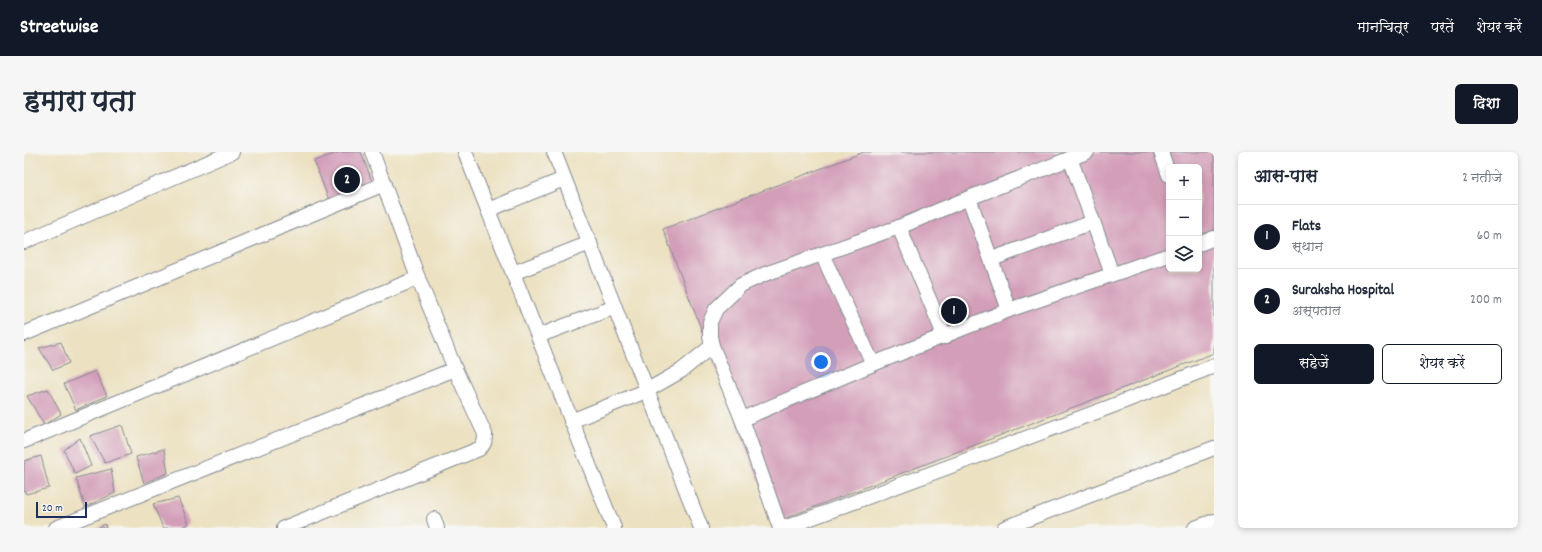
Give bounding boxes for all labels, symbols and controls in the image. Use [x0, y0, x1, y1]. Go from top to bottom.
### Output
text: Streetwise [20, 15, 98, 42]
text: मानचित्र [1357, 18, 1409, 38]
text: परतें [1431, 18, 1454, 38]
text: शेयर करें [1476, 18, 1522, 38]
text: हमारा पता [24, 84, 135, 124]
button: दिशा [1455, 84, 1518, 124]
map controls [1166, 164, 1202, 272]
button: + [1166, 164, 1202, 200]
pin: 2 [334, 165, 360, 195]
text: आस-पास [1254, 166, 1318, 190]
text: 2 नतीजे [1462, 169, 1502, 188]
button: − [1166, 200, 1202, 236]
text: Flats [1292, 216, 1321, 238]
text: 1 [1266, 227, 1268, 246]
text: 60 m [1477, 227, 1502, 246]
button: layers [1166, 236, 1202, 272]
text: स्थान [1292, 238, 1323, 257]
text: Suraksha Hospital [1292, 280, 1394, 302]
text: 2 [1264, 291, 1270, 310]
text: 200 m [1470, 291, 1502, 310]
pin: 1 [941, 296, 967, 326]
text: अस्पताल [1292, 302, 1341, 321]
button: सहेजें [1254, 344, 1374, 384]
button: शेयर करें [1382, 344, 1502, 384]
your location [811, 352, 831, 372]
scale bar [36, 500, 87, 519]
text: 20 m [42, 501, 63, 517]

